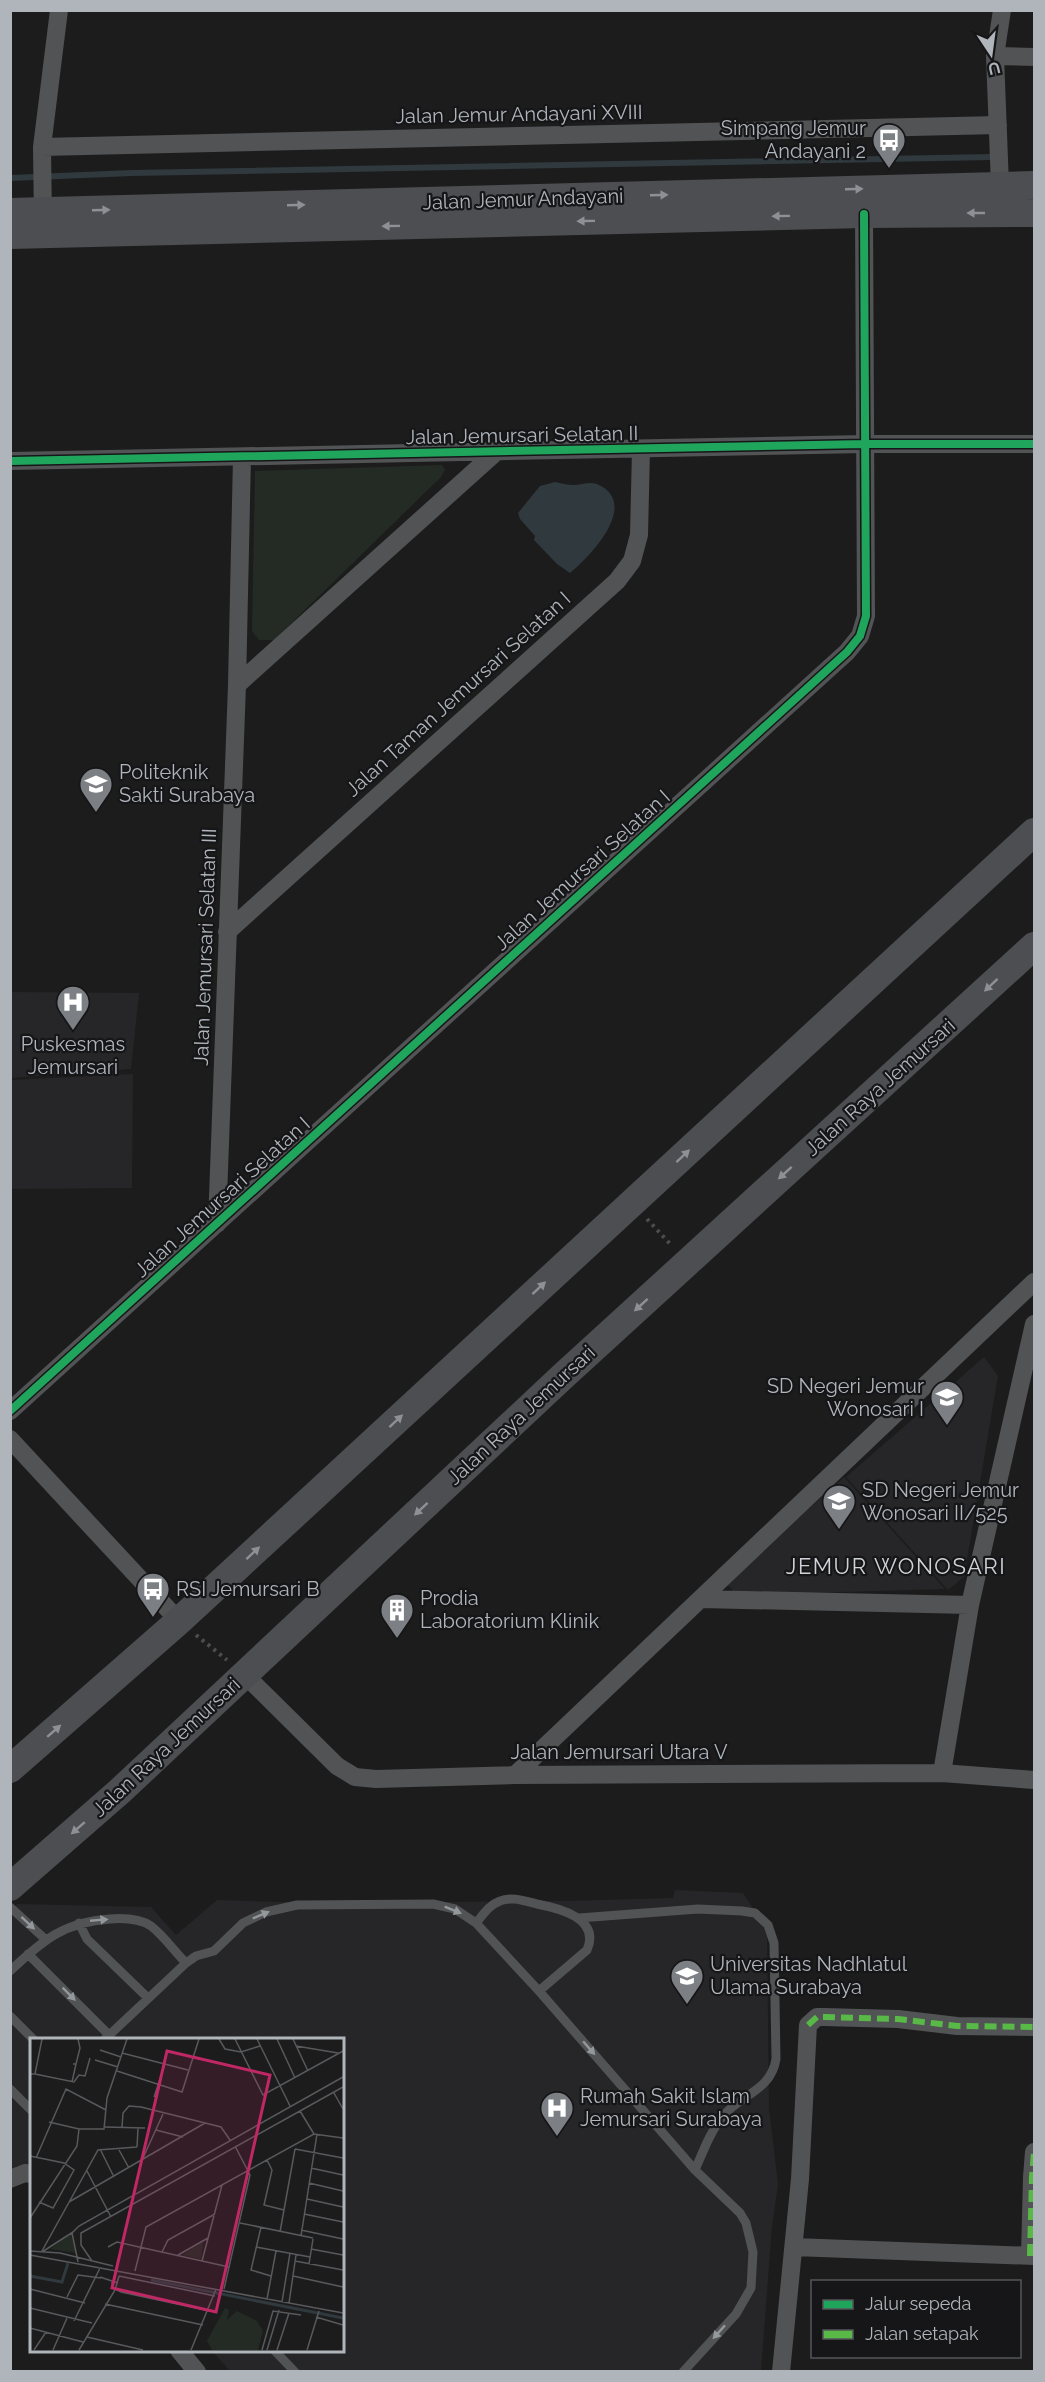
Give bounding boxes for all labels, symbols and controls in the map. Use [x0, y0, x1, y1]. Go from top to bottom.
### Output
north arrow [961, 24, 1021, 84]
text: U [986, 58, 1002, 79]
street label: Jalan Jemur Andayani XVIII [395, 100, 643, 128]
place label: Simpang Jemur Andayani 2 [721, 116, 866, 163]
bus stop icon: Simpang Jemur Andayani 2 [871, 122, 907, 169]
street label: Jalan Jemur Andayani [422, 183, 624, 215]
one-way arrow [844, 185, 863, 194]
one-way arrow [649, 190, 668, 199]
one-way arrow [287, 200, 306, 209]
one-way arrow [92, 205, 111, 215]
one-way arrow [967, 208, 986, 218]
one-way arrow [772, 211, 791, 221]
one-way arrow [577, 216, 596, 225]
one-way arrow [382, 221, 401, 230]
street label: Jalan Jemursari Selatan II [405, 421, 639, 449]
street label: Jalan Taman Jemursari Selatan I [341, 587, 575, 801]
place label: Politeknik Sakti Surabaya [119, 760, 255, 807]
school or university icon: Politeknik Sakti Surabaya [78, 766, 114, 813]
street label: Jalan Jemursari Selatan I [489, 785, 675, 955]
street label: Jalan Jemursari Selatan III [189, 828, 221, 1066]
one-way arrow [984, 978, 999, 992]
hospital icon: Puskesmas Jemursari [55, 984, 91, 1031]
street label: Jalan Raya Jemursari [800, 1013, 960, 1161]
place label: Puskesmas Jemursari [21, 1032, 125, 1079]
street label: Jalan Jemursari Selatan I [129, 1112, 315, 1282]
one-way arrow [675, 1149, 690, 1163]
one-way arrow [778, 1166, 793, 1180]
one-way arrow [532, 1282, 546, 1296]
one-way arrow [634, 1298, 649, 1312]
street label: Jalan Raya Jemursari [442, 1340, 600, 1490]
place label: SD Negeri Jemur Wonosari I [767, 1374, 924, 1421]
school or university icon: SD Negeri Jemur Wonosari I [929, 1379, 965, 1426]
one-way arrow [388, 1415, 403, 1428]
place label: SD Negeri Jemur Wonosari II/525 [862, 1478, 1019, 1525]
school or university icon: SD Negeri Jemur Wonosari II/525 [821, 1483, 857, 1530]
one-way arrow [415, 1501, 429, 1515]
one-way arrow [245, 1547, 260, 1560]
district label: JEMUR WONOSARI [786, 1553, 1006, 1579]
bus stop icon: RSI Jemursari B [135, 1571, 171, 1618]
place label: RSI Jemursari B [176, 1577, 320, 1601]
place label: Prodia Laboratorium Klinik [420, 1586, 599, 1633]
building icon: Prodia Laboratorium Klinik [379, 1592, 415, 1639]
street label: Jalan Raya Jemursari [87, 1672, 245, 1822]
one-way arrow [47, 1724, 62, 1738]
street label: Jalan Jemursari Utara V [511, 1740, 728, 1764]
one-way arrow [71, 1821, 86, 1834]
one-way arrow [444, 1905, 462, 1915]
one-way arrow [252, 1910, 270, 1920]
one-way arrow [90, 1915, 109, 1925]
one-way arrow [20, 1916, 35, 1930]
place label: Universitas Nadhlatul Ulama Surabaya [710, 1952, 908, 1999]
school or university icon: Universitas Nadhlatul Ulama Surabaya [669, 1958, 705, 2005]
one-way arrow [61, 1987, 75, 2001]
inset map [30, 2038, 344, 2352]
one-way arrow [582, 2040, 595, 2056]
place label: Rumah Sakit Islam Jemursari Surabaya [580, 2084, 762, 2131]
hospital icon: Rumah Sakit Islam Jemursari Surabaya [539, 2090, 575, 2137]
legend [811, 2280, 1021, 2358]
text: Jalur sepeda [865, 2293, 971, 2314]
text: Jalan setapak [865, 2323, 979, 2344]
one-way arrow [713, 2324, 727, 2338]

